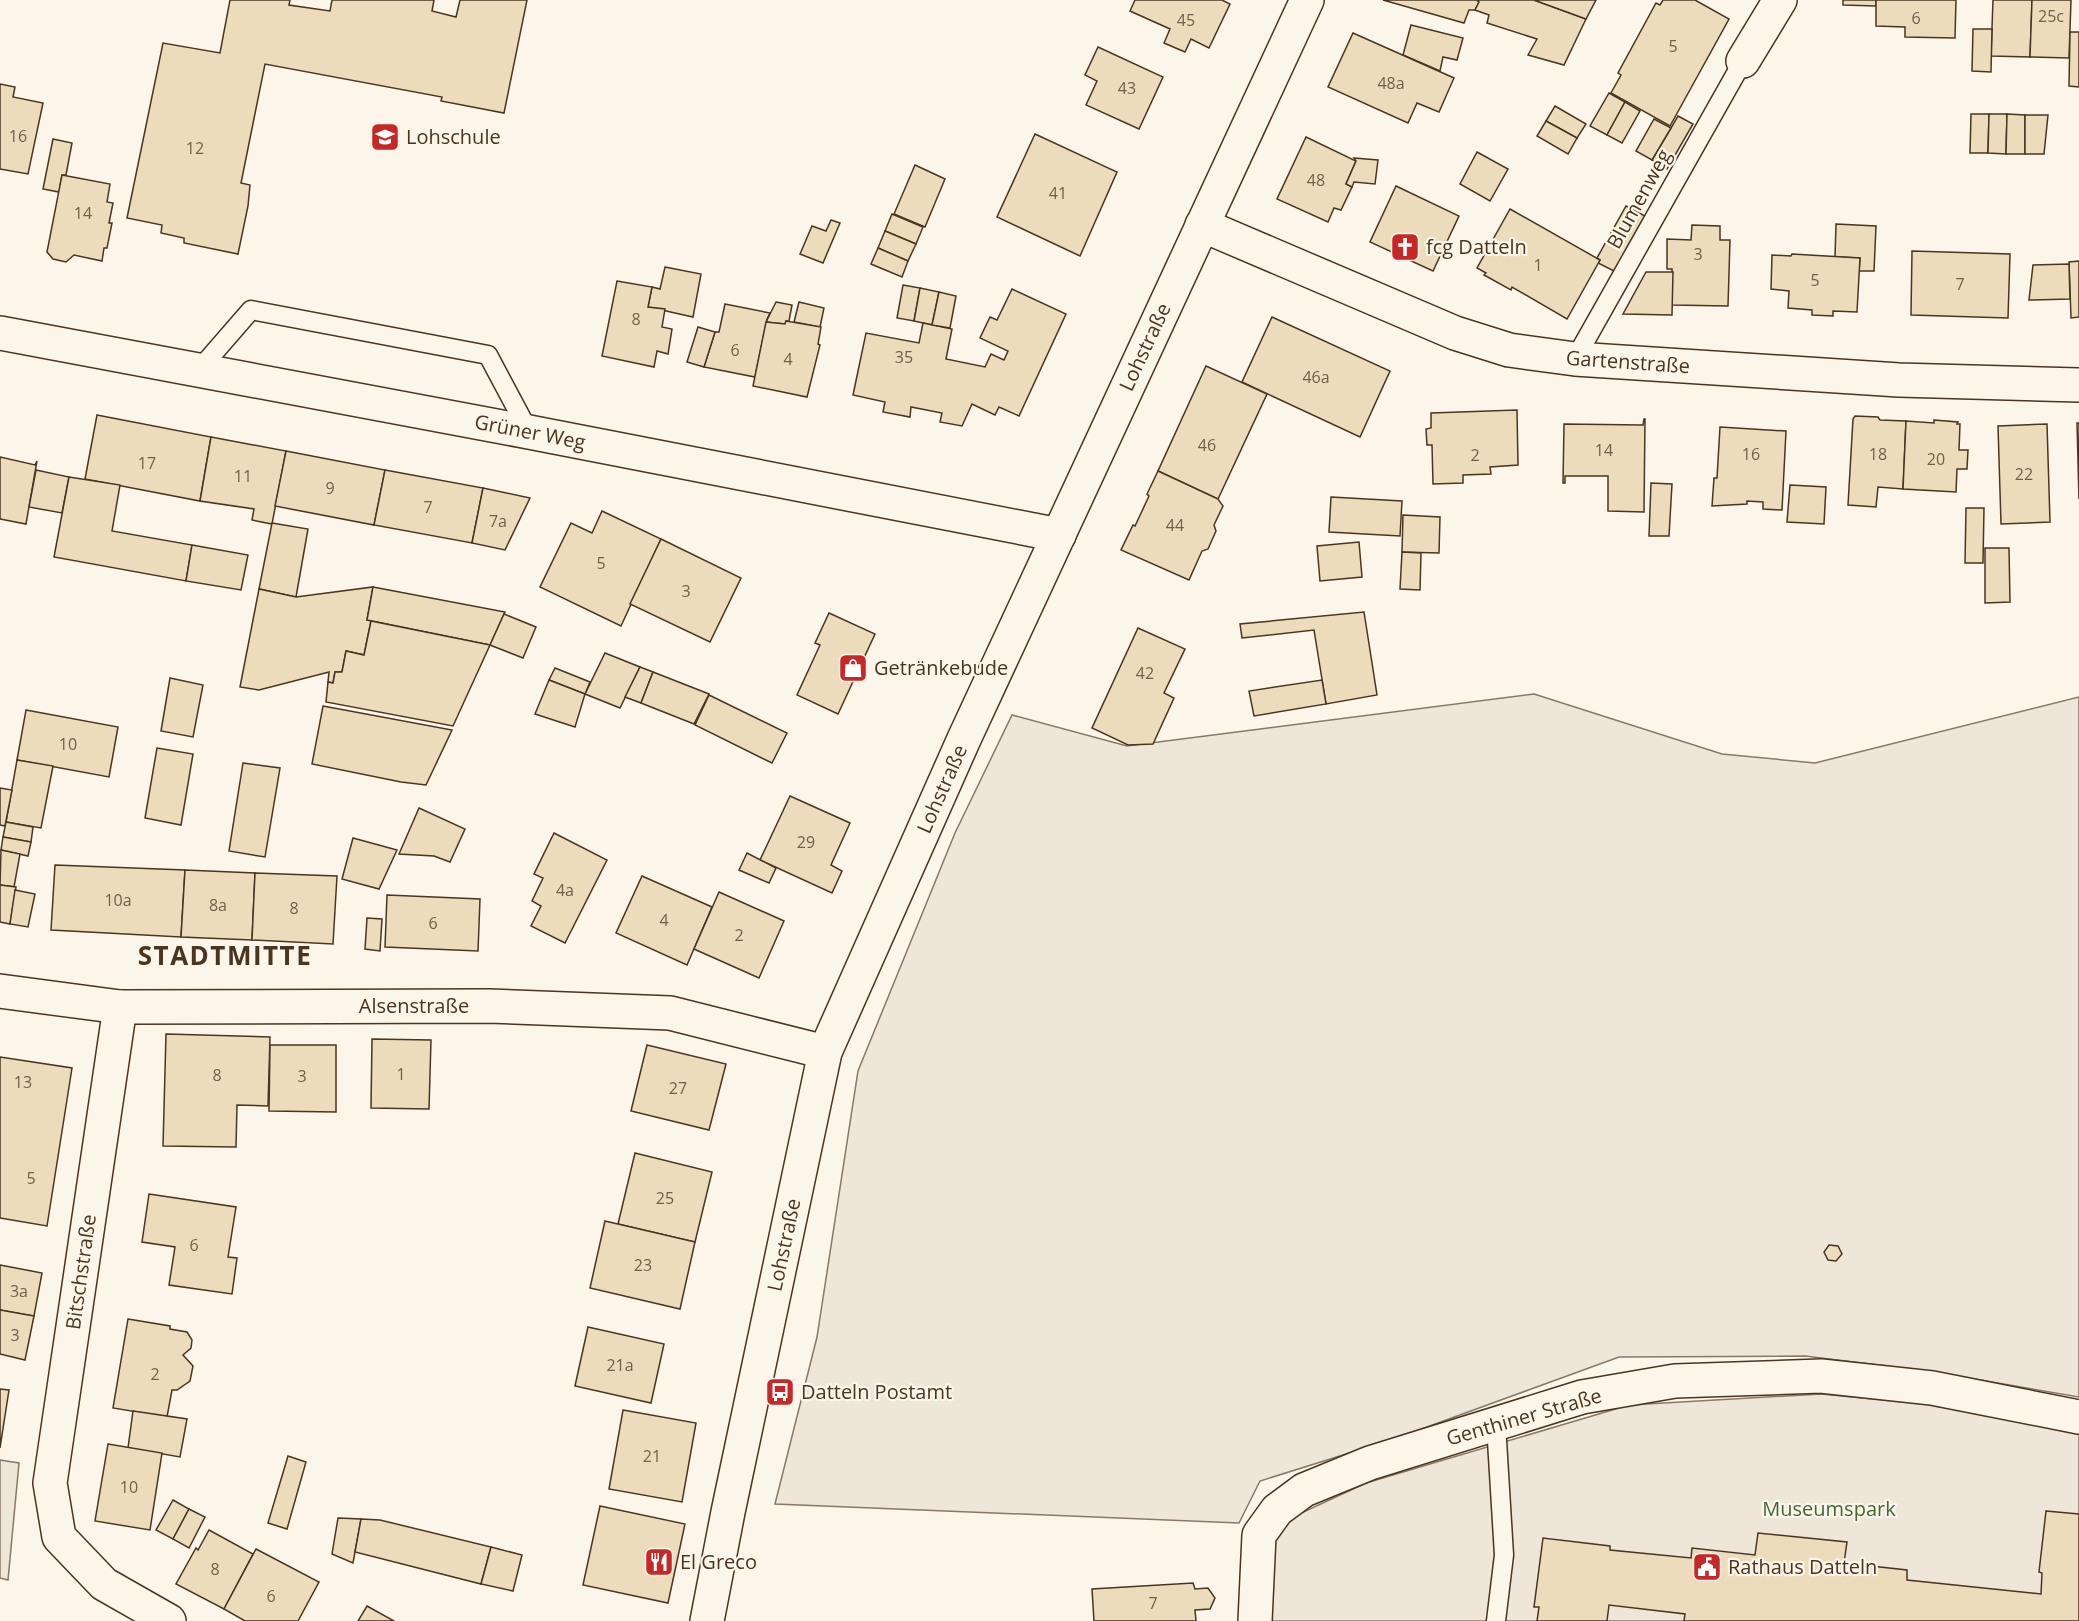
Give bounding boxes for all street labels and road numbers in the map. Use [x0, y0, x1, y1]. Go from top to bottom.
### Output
street label: Blumenweg [1600, 144, 1677, 253]
street label: Lohstraße [1112, 298, 1177, 395]
street label: Gartenstraße [1565, 344, 1691, 379]
street label: Grüner Weg [472, 408, 588, 456]
street label: Lohstraße [910, 740, 973, 837]
street label: Alsenstraße [359, 992, 469, 1019]
street label: Lohstraße [760, 1196, 807, 1294]
street label: Bitschstraße [59, 1213, 102, 1331]
street label: Genthiner Straße [1443, 1381, 1605, 1452]

